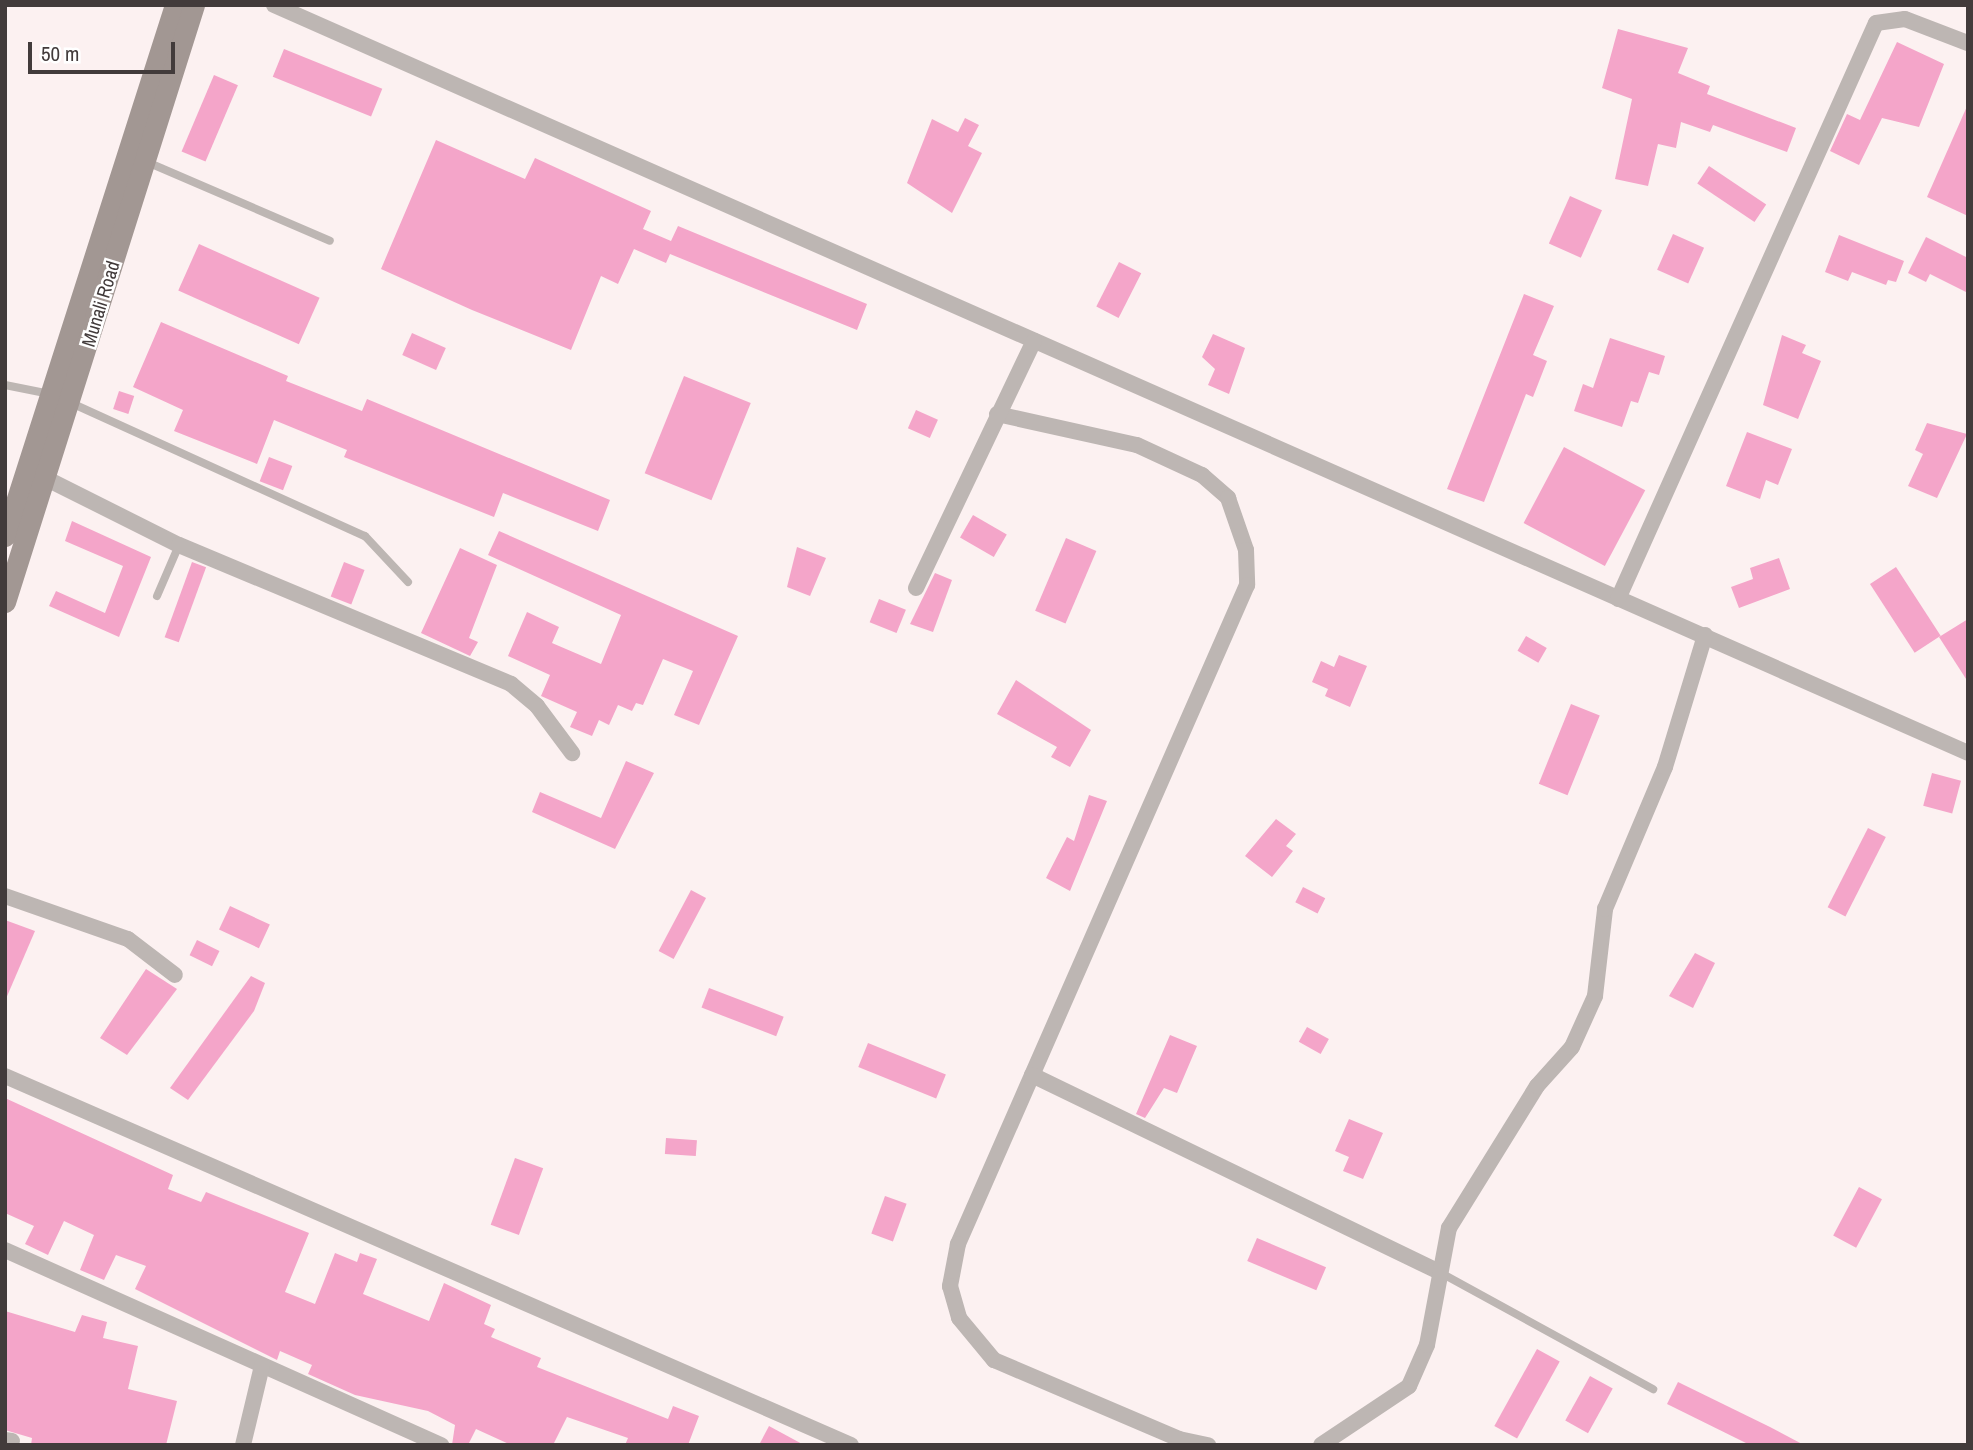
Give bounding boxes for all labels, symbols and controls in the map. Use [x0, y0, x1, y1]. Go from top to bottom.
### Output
scale bar [32, 28, 178, 72]
text: 50 m [41, 39, 79, 68]
street label: Munali Road [77, 258, 125, 350]

